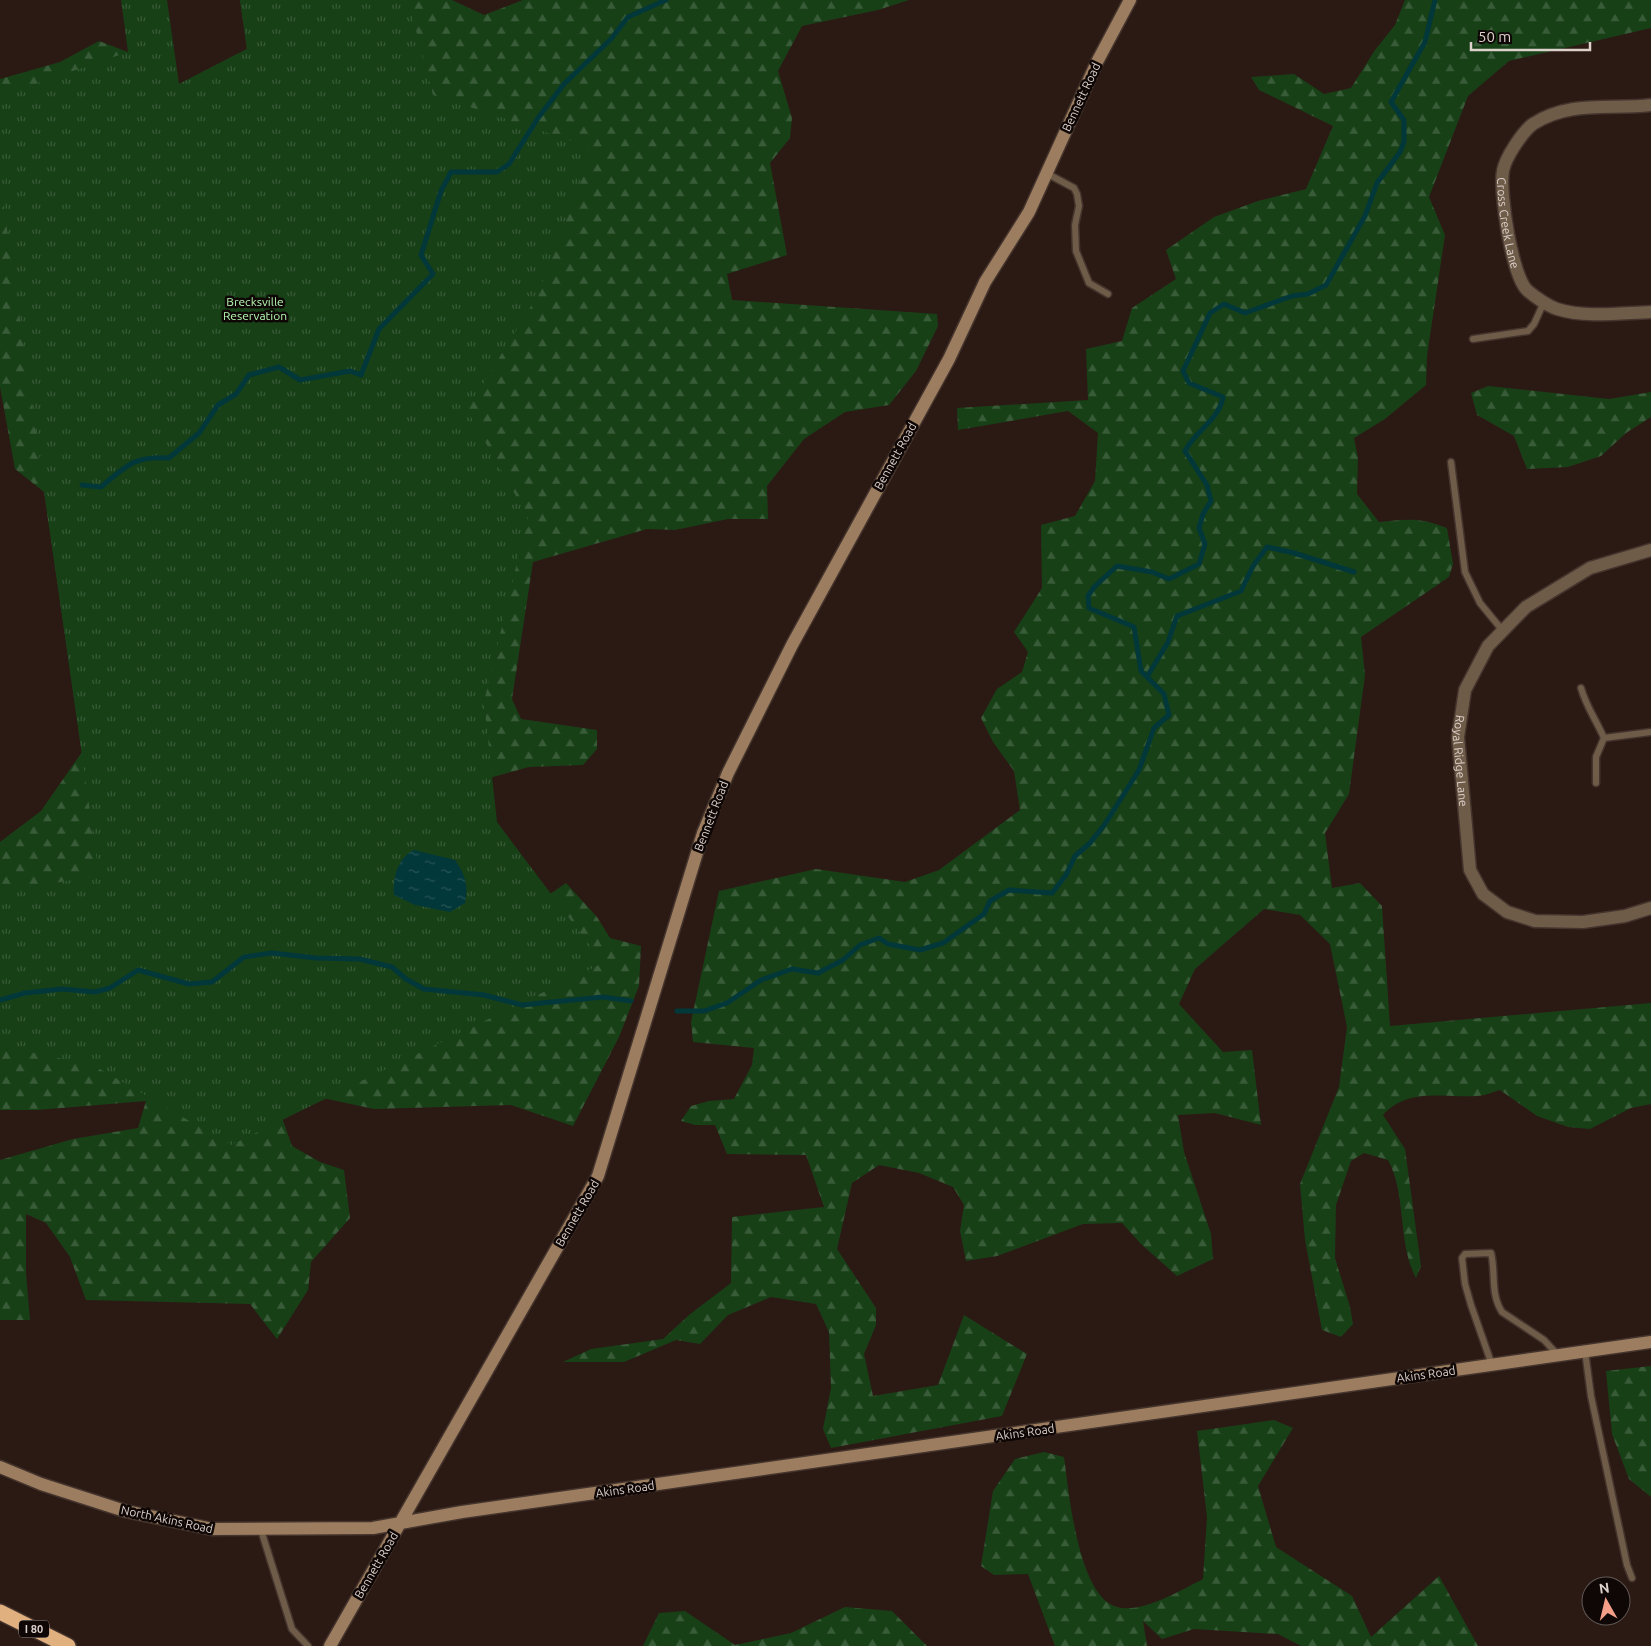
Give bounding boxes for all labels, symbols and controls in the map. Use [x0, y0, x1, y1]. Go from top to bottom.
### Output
scale bar [1471, 20, 1590, 52]
text: 50 m [1478, 28, 1511, 45]
street label: Bennett Road [1059, 61, 1103, 133]
street label: Cross Creek Lane [1496, 177, 1522, 270]
park label: Brecksville Reservation [223, 295, 287, 322]
street label: Bennett Road [871, 420, 919, 492]
street label: Royal Ridge Lane [1451, 714, 1471, 807]
street label: Bennett Road [692, 779, 730, 853]
street label: Bennett Road [553, 1178, 601, 1248]
street label: Akins Road [1396, 1363, 1456, 1385]
street label: Akins Road [995, 1421, 1055, 1443]
street label: Akins Road [595, 1478, 655, 1500]
street label: North Akins Road [120, 1503, 214, 1535]
street label: Bennett Road [352, 1530, 400, 1600]
north arrow [1581, 1576, 1631, 1626]
text: N [1598, 1579, 1610, 1597]
road number: I 80 [19, 1620, 49, 1638]

